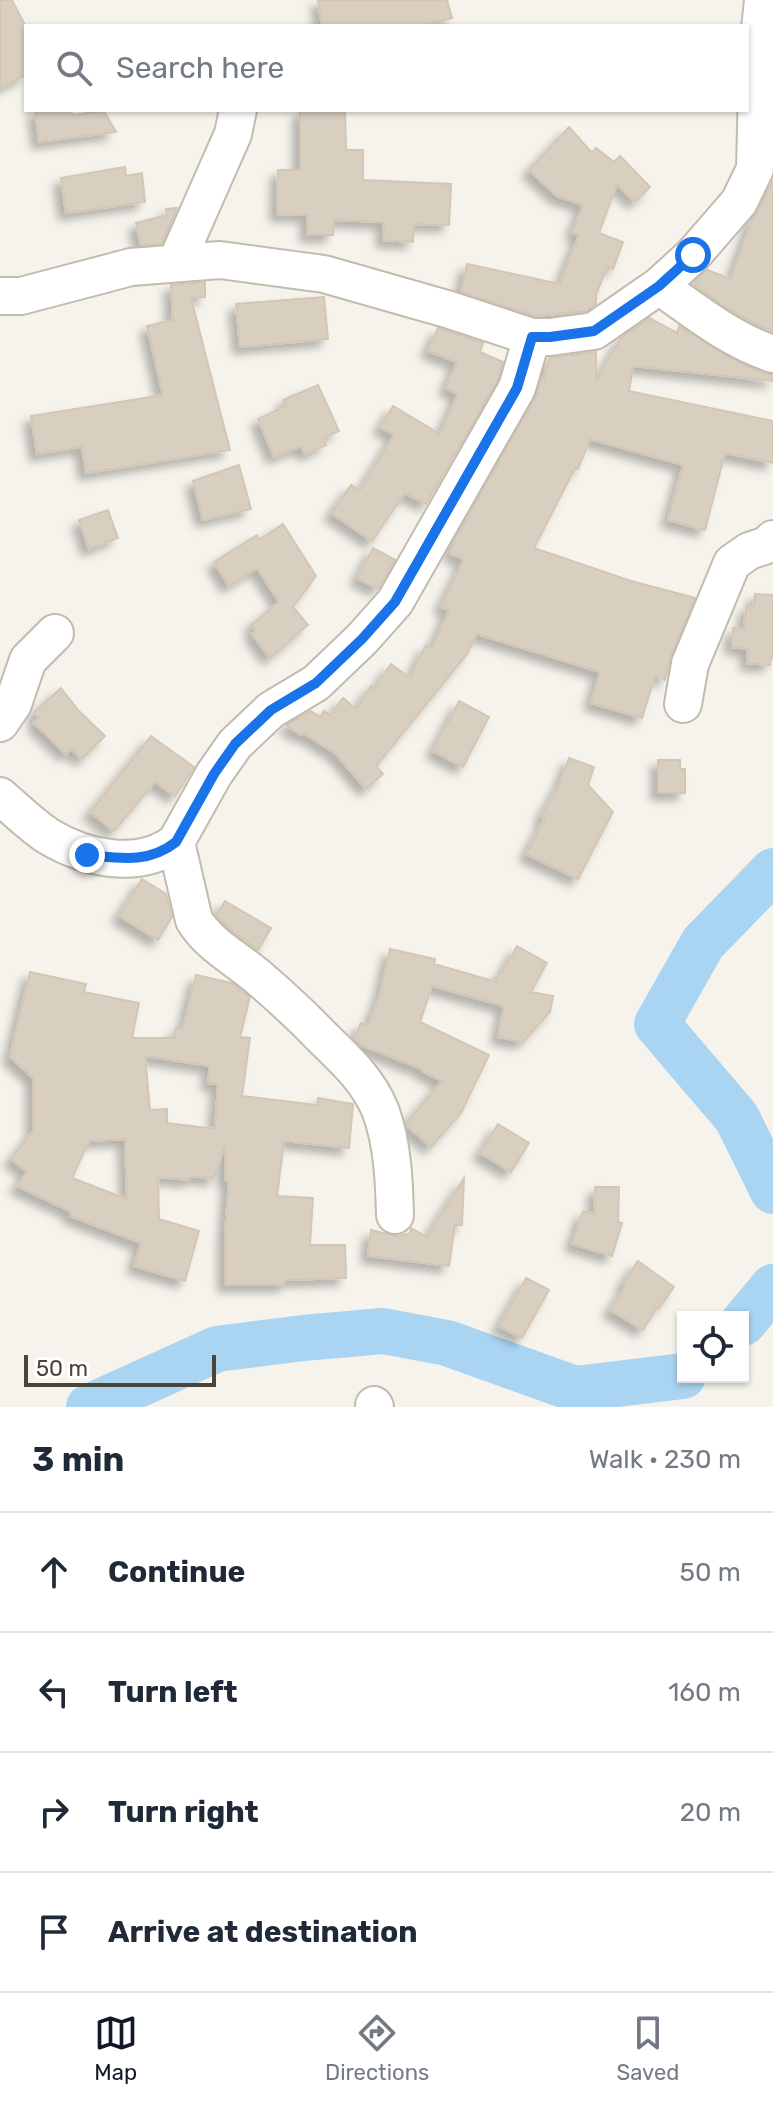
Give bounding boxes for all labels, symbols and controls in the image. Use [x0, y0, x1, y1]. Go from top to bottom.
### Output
search box [24, 24, 749, 112]
icon: search [52, 46, 96, 90]
text: Search here [116, 50, 284, 86]
route start [675, 237, 711, 273]
route end [69, 837, 105, 873]
map controls [677, 1311, 749, 1383]
button: locate [677, 1311, 749, 1383]
scale bar [24, 1351, 216, 1387]
text: 50 m [36, 1355, 88, 1382]
text: 3 min [32, 1439, 124, 1480]
text: Walk · 230 m [589, 1444, 741, 1475]
icon: ahead [32, 1550, 76, 1594]
text: Continue [108, 1554, 245, 1590]
text: 50 m [680, 1557, 741, 1588]
icon: left [32, 1670, 76, 1714]
text: Turn left [108, 1674, 238, 1710]
text: 160 m [668, 1677, 741, 1708]
icon: right [32, 1790, 76, 1834]
text: Turn right [108, 1794, 259, 1830]
text: 20 m [680, 1797, 741, 1828]
icon: arrive [32, 1910, 76, 1954]
text: Arrive at destination [108, 1914, 418, 1950]
tab: Map [94, 2011, 138, 2086]
tab: Directions [325, 2011, 429, 2086]
tab: Saved [617, 2011, 679, 2086]

